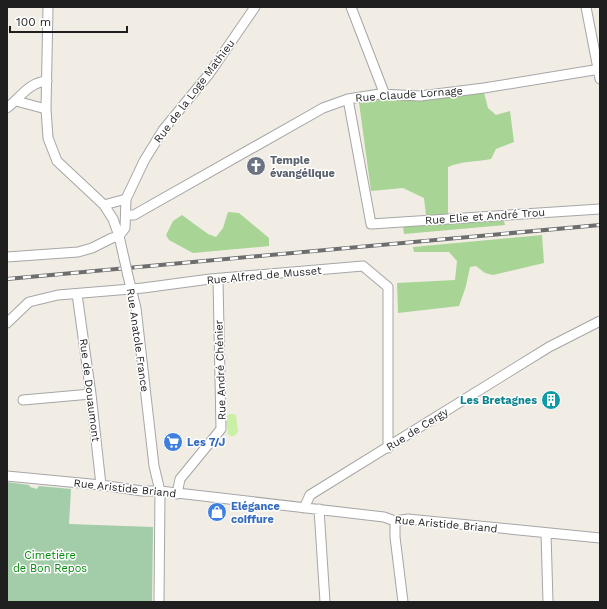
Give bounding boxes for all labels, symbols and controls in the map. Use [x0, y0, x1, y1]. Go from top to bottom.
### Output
scale bar [10, 8, 127, 34]
text: 100 m [16, 15, 51, 29]
street label: Rue de la Loge Mathieu [151, 37, 237, 146]
street label: Rue Claude Lornage [355, 84, 463, 105]
place label: Temple évangélique [270, 154, 335, 180]
church icon: Temple évangélique [245, 155, 267, 177]
street label: Rue Elie et André Trou [425, 206, 545, 227]
street label: Rue Alfred de Musset [206, 264, 322, 287]
street label: Rue Anatole France [124, 287, 151, 393]
street label: Rue André Chénier [212, 319, 229, 420]
street label: Rue de Douaumont [77, 338, 102, 443]
building icon: Les Bretagnes [540, 389, 562, 411]
place label: Les Bretagnes [460, 394, 537, 407]
street label: Rue de Cergy [384, 405, 451, 454]
supermarket icon: Les 7/J [162, 431, 184, 453]
place label: Les 7/J [187, 436, 226, 449]
street label: Rue Aristide Briand [73, 477, 177, 500]
place label: Elégance coiffure [231, 500, 280, 526]
shop icon: Elégance coiffure [206, 501, 228, 523]
street label: Rue Aristide Briand [394, 514, 498, 535]
park label: Cimetière de Bon Repos [13, 549, 87, 575]

